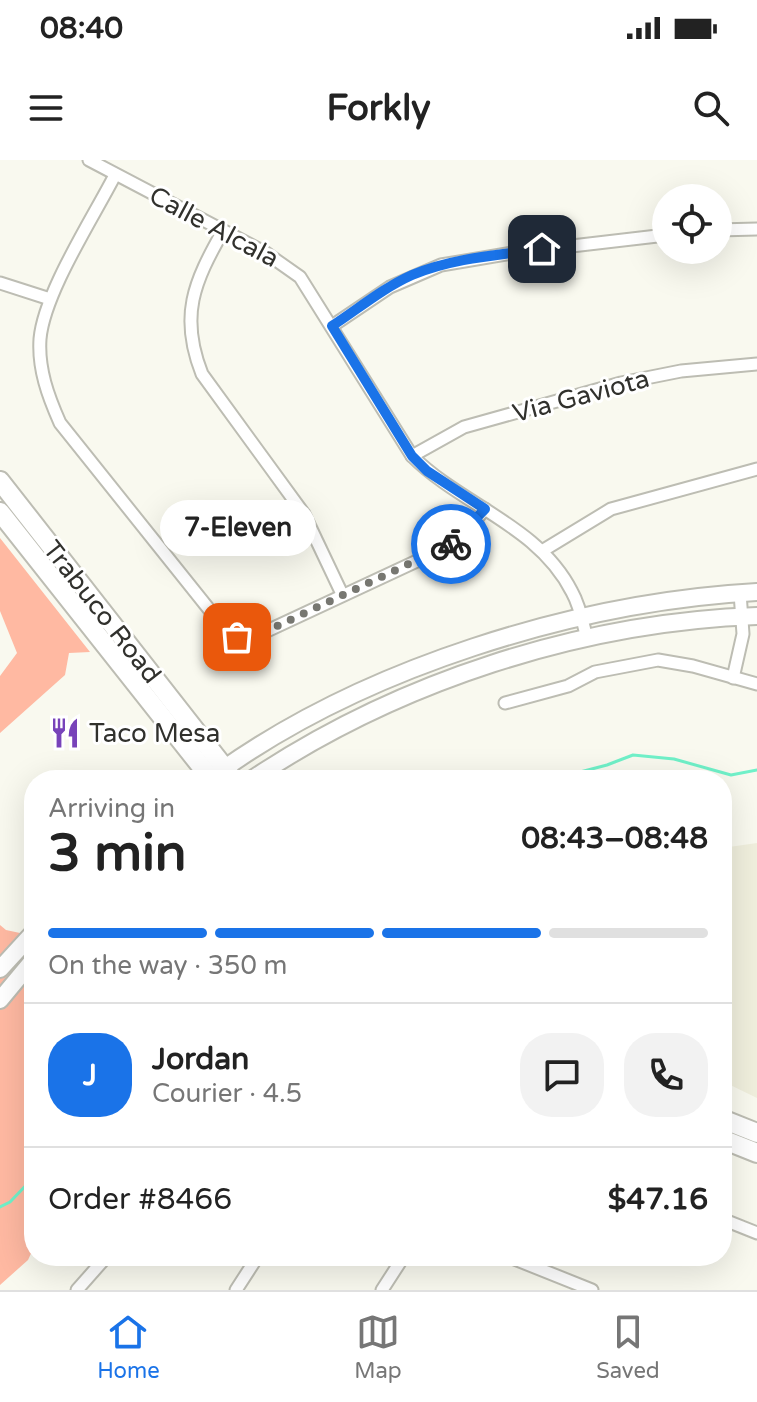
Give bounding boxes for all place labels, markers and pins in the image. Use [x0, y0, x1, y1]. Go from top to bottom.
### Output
pin [508, 215, 576, 283]
callout: 7-Eleven [159, 501, 315, 557]
pin [203, 603, 271, 671]
restaurant icon: Taco Mesa [48, 716, 82, 750]
place label: Taco Mesa [89, 718, 220, 749]

